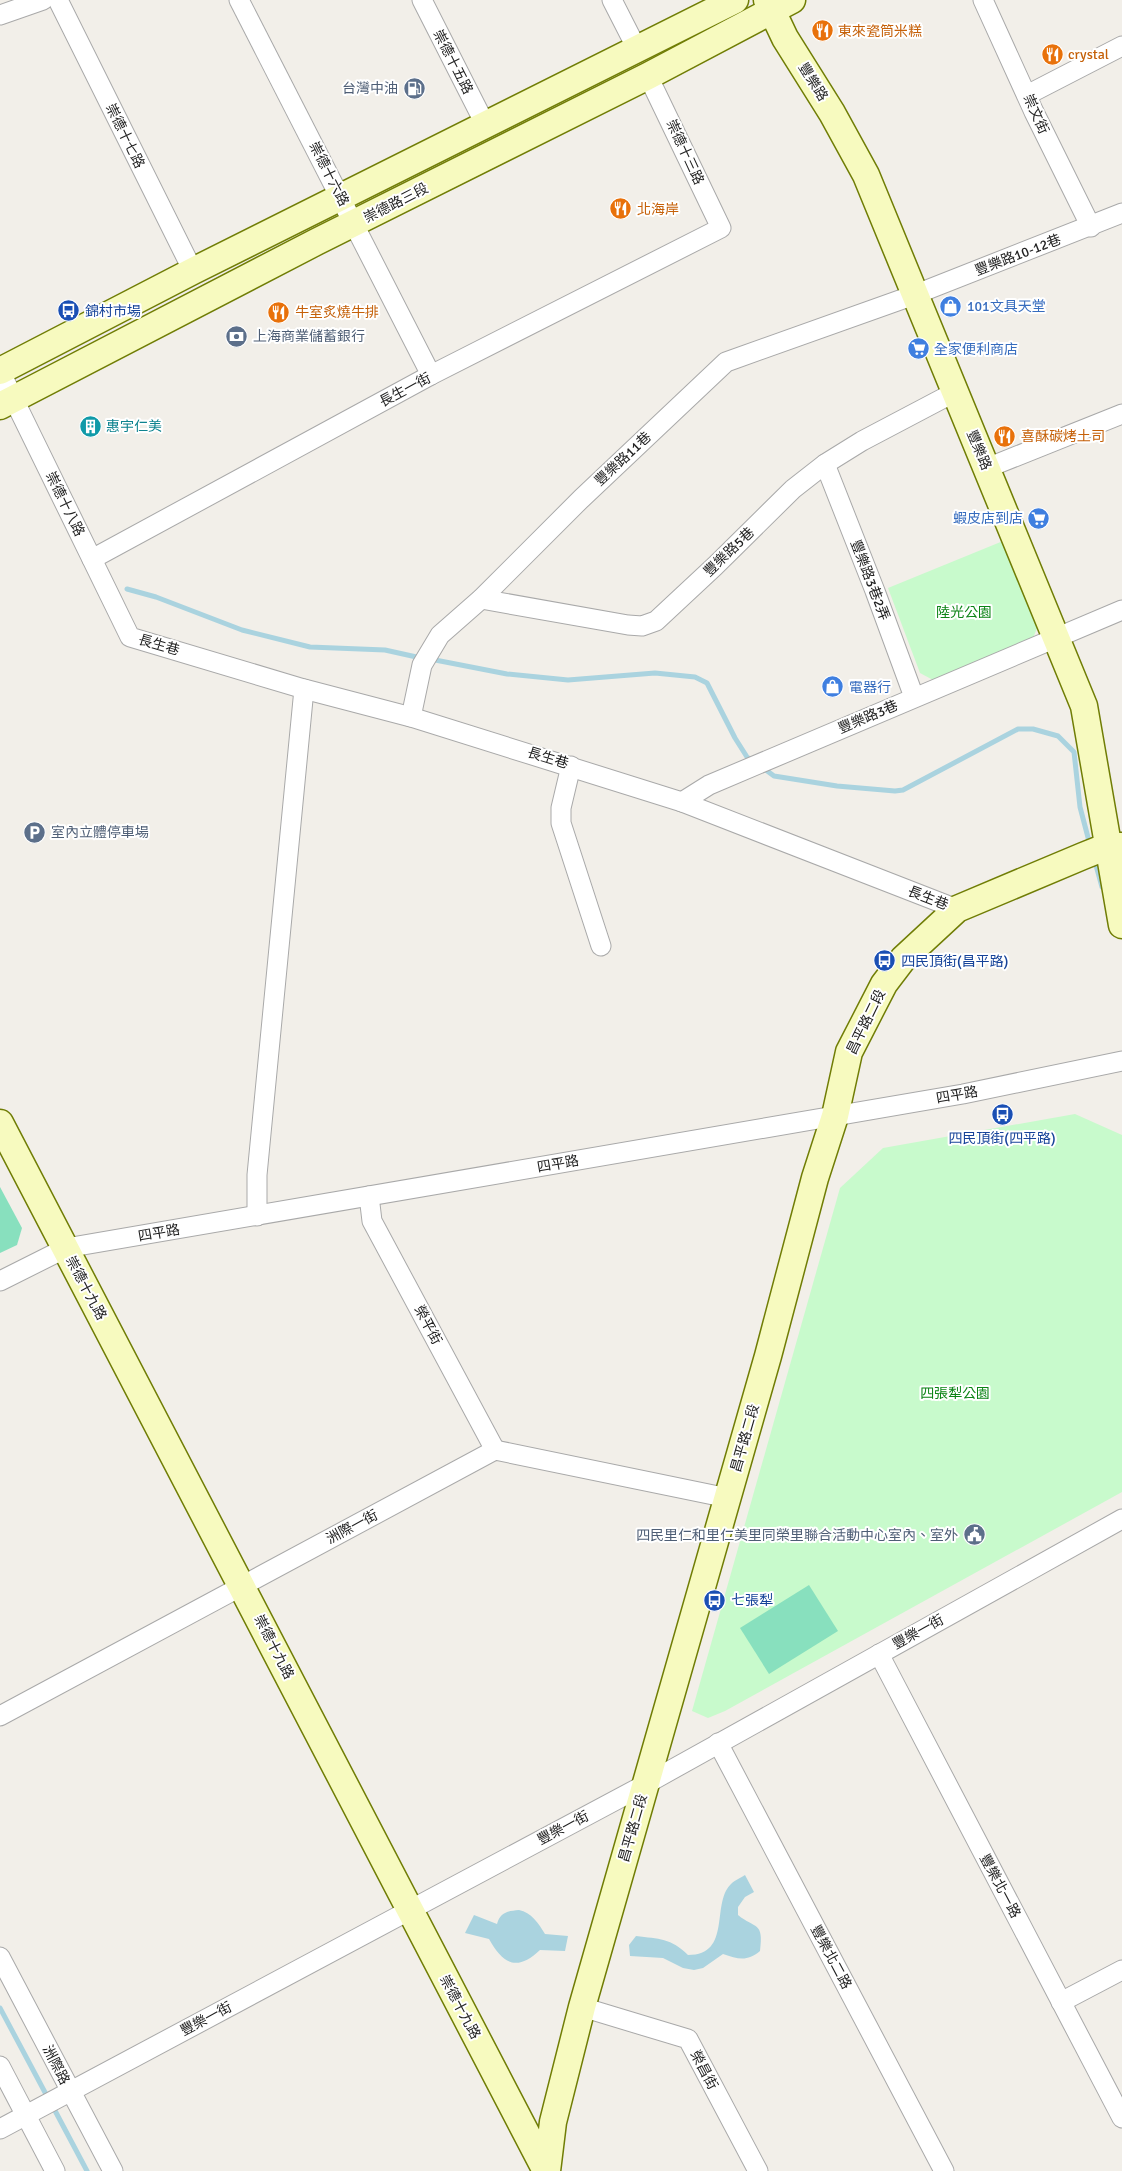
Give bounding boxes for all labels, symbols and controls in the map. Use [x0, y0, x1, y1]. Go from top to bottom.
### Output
restaurant icon: 東來瓷筒米糕 [810, 19, 834, 43]
place label: 東來瓷筒米糕 [838, 23, 922, 40]
street label: 崇德十五路 [430, 27, 476, 97]
restaurant icon: crystal [1040, 42, 1064, 66]
place label: crystal [1068, 46, 1109, 63]
street label: 豐樂路 [795, 60, 831, 104]
fuel station icon: 台灣中油 [402, 76, 426, 100]
place label: 台灣中油 [342, 80, 398, 97]
street label: 崇文街 [1020, 91, 1052, 137]
street label: 崇德十七路 [102, 101, 148, 171]
street label: 崇德十三路 [663, 117, 707, 187]
street label: 崇德十六路 [306, 139, 352, 209]
street label: 崇德路三段 [361, 180, 431, 226]
restaurant icon: 北海岸 [609, 197, 633, 221]
place label: 北海岸 [637, 201, 679, 218]
street label: 豐樂路10-12巷 [972, 231, 1064, 279]
shop icon: 101文具天堂 [939, 294, 963, 318]
place label: 101文具天堂 [967, 298, 1046, 315]
bus stop icon: 錦村市場 [57, 299, 81, 323]
restaurant icon: 牛室炙燒牛排 [267, 300, 291, 324]
place label: 錦村市場 [85, 303, 141, 320]
place label: 牛室炙燒牛排 [295, 304, 379, 321]
bank icon: 上海商業儲蓄銀行 [225, 324, 249, 348]
place label: 上海商業儲蓄銀行 [253, 328, 365, 345]
supermarket icon: 全家便利商店 [906, 337, 930, 361]
place label: 全家便利商店 [934, 341, 1018, 358]
street label: 長生一街 [376, 369, 434, 411]
building icon: 惠宇仁美 [78, 414, 102, 438]
place label: 惠宇仁美 [106, 418, 162, 435]
restaurant icon: 喜酥碳烤土司 [993, 424, 1017, 448]
street label: 豐樂路 [963, 427, 995, 473]
place label: 喜酥碳烤土司 [1021, 428, 1105, 445]
street label: 豐樂路11巷 [591, 429, 655, 489]
street label: 崇德十八路 [42, 469, 88, 539]
supermarket icon: 蝦皮店到店 [1027, 506, 1051, 530]
place label: 蝦皮店到店 [953, 510, 1023, 527]
street label: 豐樂路5巷 [700, 524, 758, 580]
street label: 豐樂路3巷2弄 [847, 537, 893, 623]
park label: 陸光公園 [936, 604, 992, 621]
street label: 長生巷 [136, 631, 182, 659]
shop icon: 電器行 [821, 675, 845, 699]
place label: 電器行 [849, 679, 891, 696]
street label: 豐樂路3巷 [835, 697, 901, 737]
street label: 長生巷 [525, 744, 571, 772]
parking icon: 室內立體停車場 [23, 820, 47, 844]
place label: 室內立體停車場 [51, 824, 149, 841]
street label: 長生巷 [905, 883, 951, 913]
bus stop icon: 四民頂街(昌平路) [873, 949, 897, 973]
place label: 四民頂街(昌平路) [901, 953, 1008, 970]
street label: 昌平路二段 [843, 987, 889, 1057]
street label: 四平路 [935, 1083, 979, 1107]
bus stop icon: 四民頂街(四平路) [990, 1103, 1014, 1127]
place label: 四民頂街(四平路) [948, 1130, 1056, 1147]
street label: 四平路 [536, 1152, 580, 1176]
street label: 四平路 [137, 1221, 181, 1245]
street label: 崇德十九路 [62, 1253, 110, 1323]
street label: 榮平街 [411, 1302, 445, 1348]
park label: 四張犁公園 [920, 1385, 990, 1402]
street label: 昌平路二段 [727, 1402, 763, 1474]
street label: 洲際一街 [323, 1506, 381, 1548]
public building icon: 四民里仁和里仁美里同榮里聯合活動中心室內、室外 [962, 1523, 986, 1547]
place label: 四民里仁和里仁美里同榮里聯合活動中心室內、室外 [636, 1527, 958, 1544]
bus stop icon: 七張犁 [703, 1588, 727, 1612]
place label: 七張犁 [731, 1592, 773, 1609]
street label: 豐樂一街 [889, 1611, 947, 1653]
street label: 崇德十九路 [251, 1612, 297, 1682]
street label: 昌平路二段 [615, 1792, 651, 1864]
street label: 豐樂一街 [534, 1807, 592, 1849]
street label: 豐樂北一路 [976, 1851, 1024, 1921]
street label: 豐樂北二路 [807, 1922, 855, 1992]
street label: 崇德十九路 [436, 1972, 484, 2042]
street label: 豐樂一街 [177, 1998, 235, 2040]
street label: 洲際路 [39, 2042, 73, 2088]
street label: 榮昌街 [687, 2047, 721, 2093]

